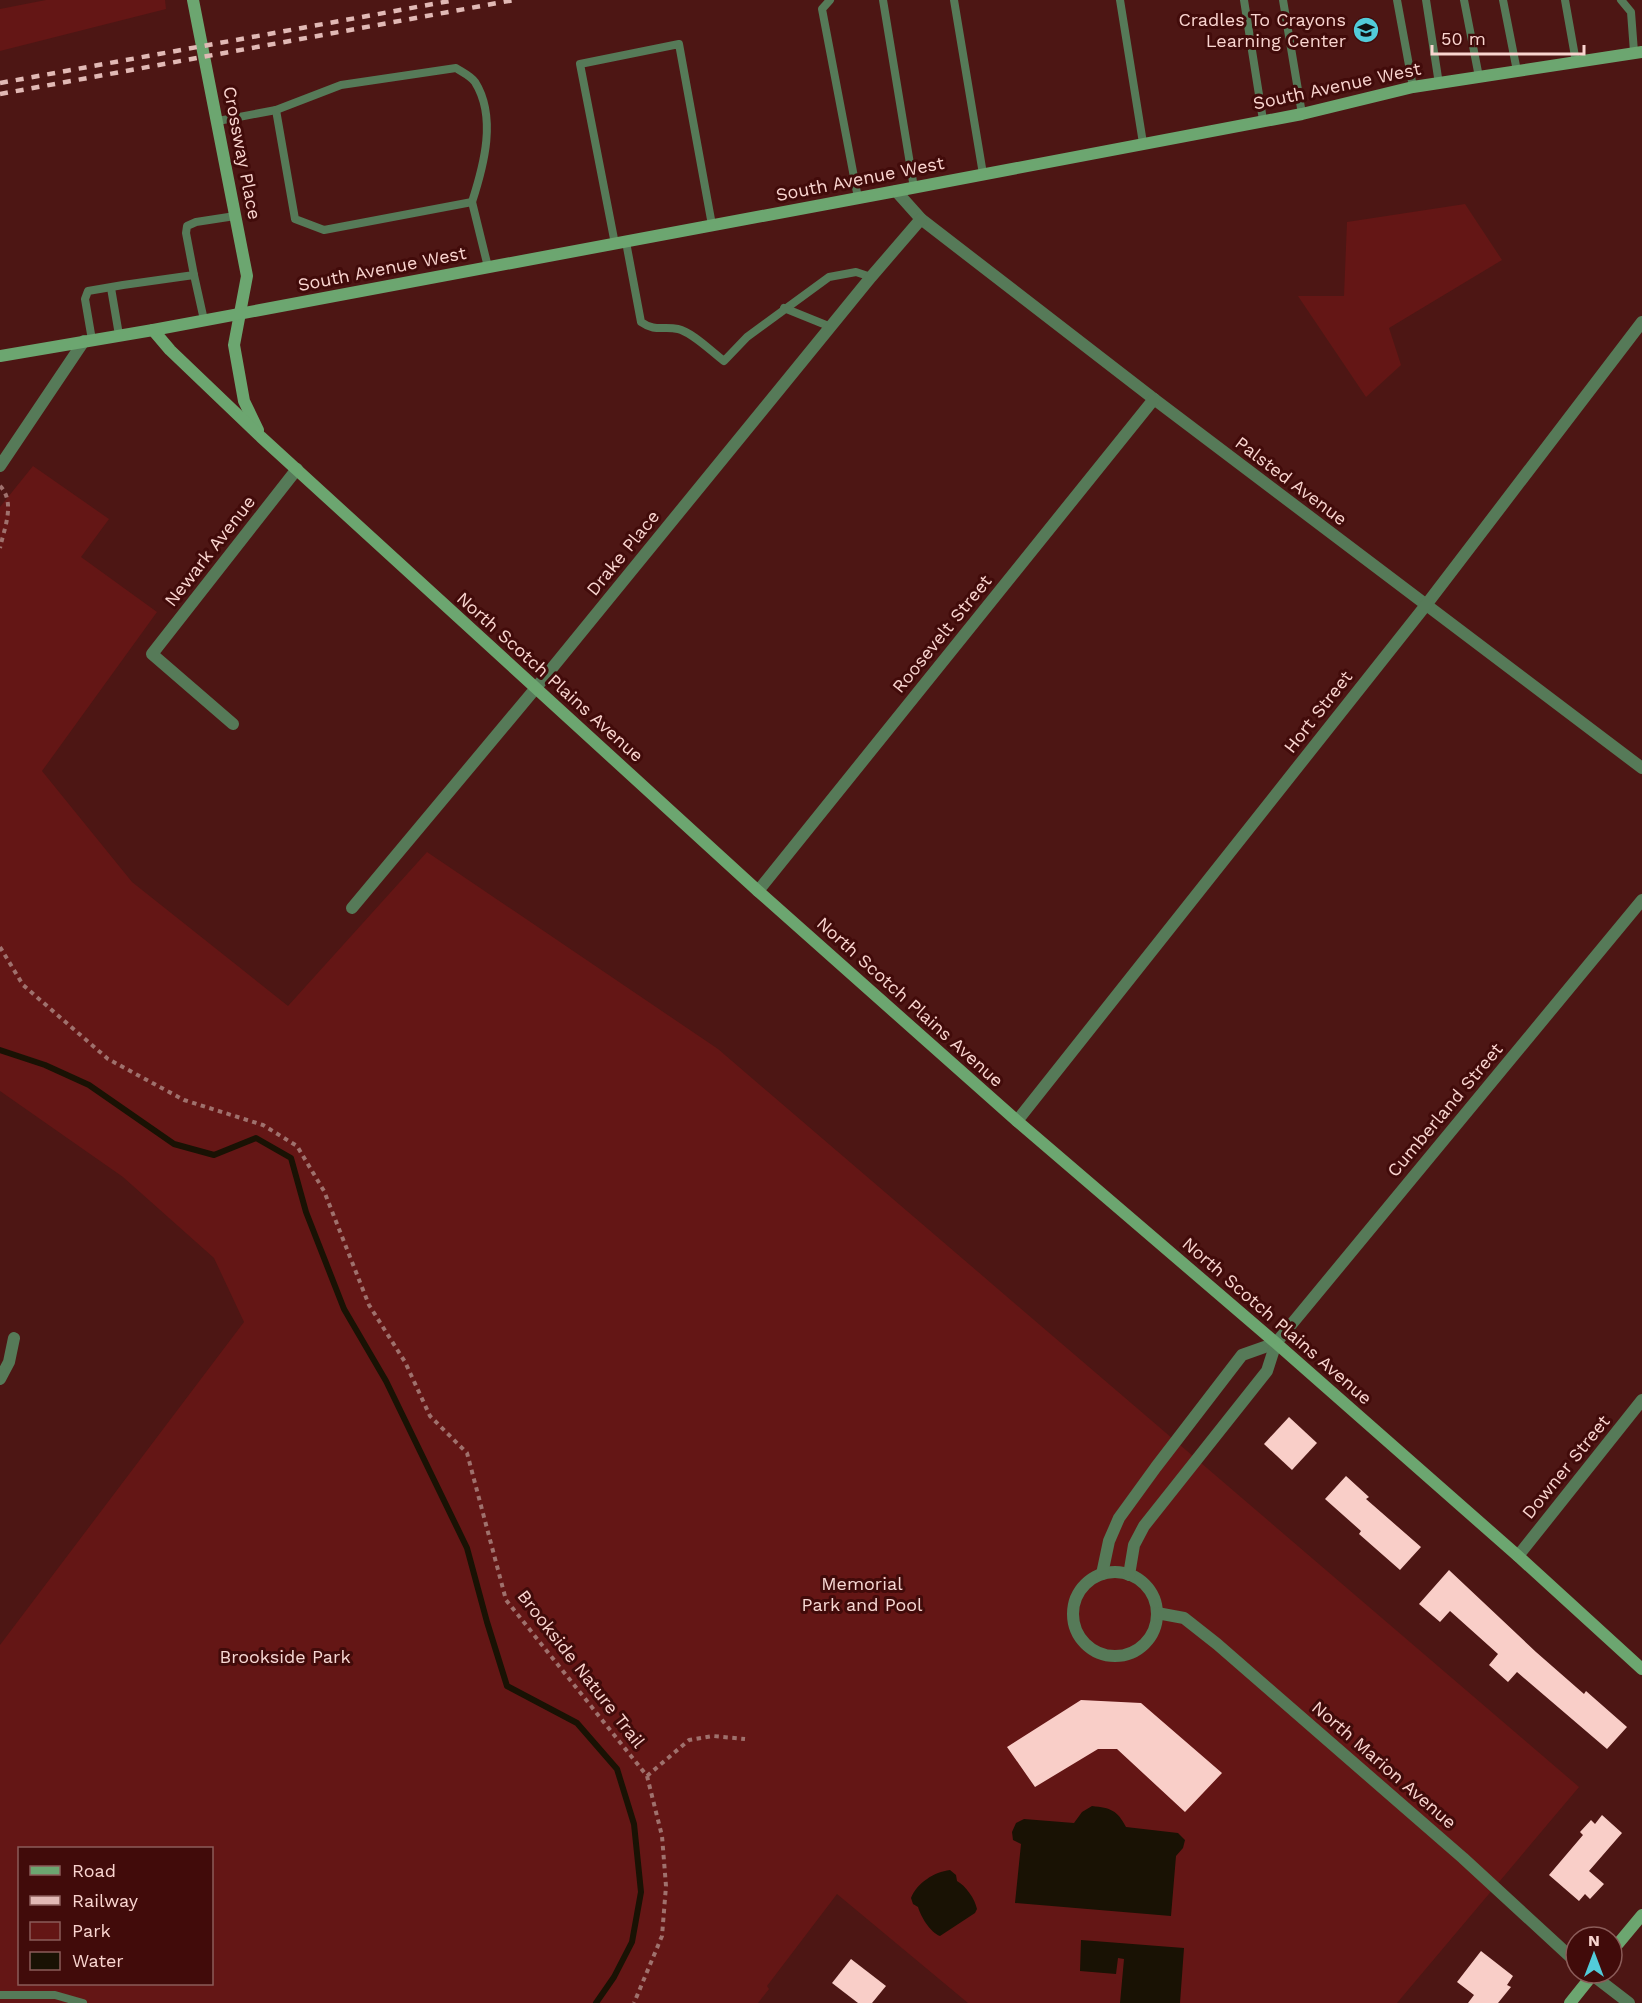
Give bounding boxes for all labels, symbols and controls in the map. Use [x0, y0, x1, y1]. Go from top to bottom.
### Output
place label: Cradles To Crayons Learning Center [1178, 9, 1346, 51]
school or university icon: Cradles To Crayons Learning Center [1351, 15, 1381, 45]
scale bar [1432, 18, 1584, 56]
text: 50 m [1441, 28, 1486, 49]
street label: South Avenue West [1251, 57, 1423, 114]
street label: Crossway Place [219, 85, 266, 221]
street label: South Avenue West [774, 152, 946, 205]
street label: South Avenue West [296, 242, 468, 295]
street label: Palsted Avenue [1231, 432, 1351, 529]
street label: Newark Avenue [160, 491, 259, 610]
street label: Drake Place [582, 506, 663, 600]
street label: Roosevelt Street [888, 570, 996, 697]
street label: North Scotch Plains Avenue [453, 587, 648, 766]
street label: Hort Street [1279, 666, 1356, 757]
street label: North Scotch Plains Avenue [813, 912, 1008, 1091]
street label: Cumberland Street [1383, 1038, 1507, 1181]
street label: North Scotch Plains Avenue [1178, 1233, 1376, 1409]
street label: Downer Street [1517, 1410, 1614, 1523]
park label: Memorial Park and Pool [801, 1573, 923, 1615]
street label: Brookside Nature Trail [513, 1586, 650, 1752]
park label: Brookside Park [219, 1646, 351, 1667]
street label: North Marion Avenue [1308, 1696, 1461, 1833]
legend [18, 1847, 213, 1985]
text: Road [72, 1860, 116, 1881]
text: Railway [72, 1890, 139, 1911]
text: Park [72, 1920, 111, 1941]
north arrow [1564, 1925, 1624, 1985]
text: N [1588, 1931, 1600, 1950]
text: Water [72, 1950, 124, 1971]

